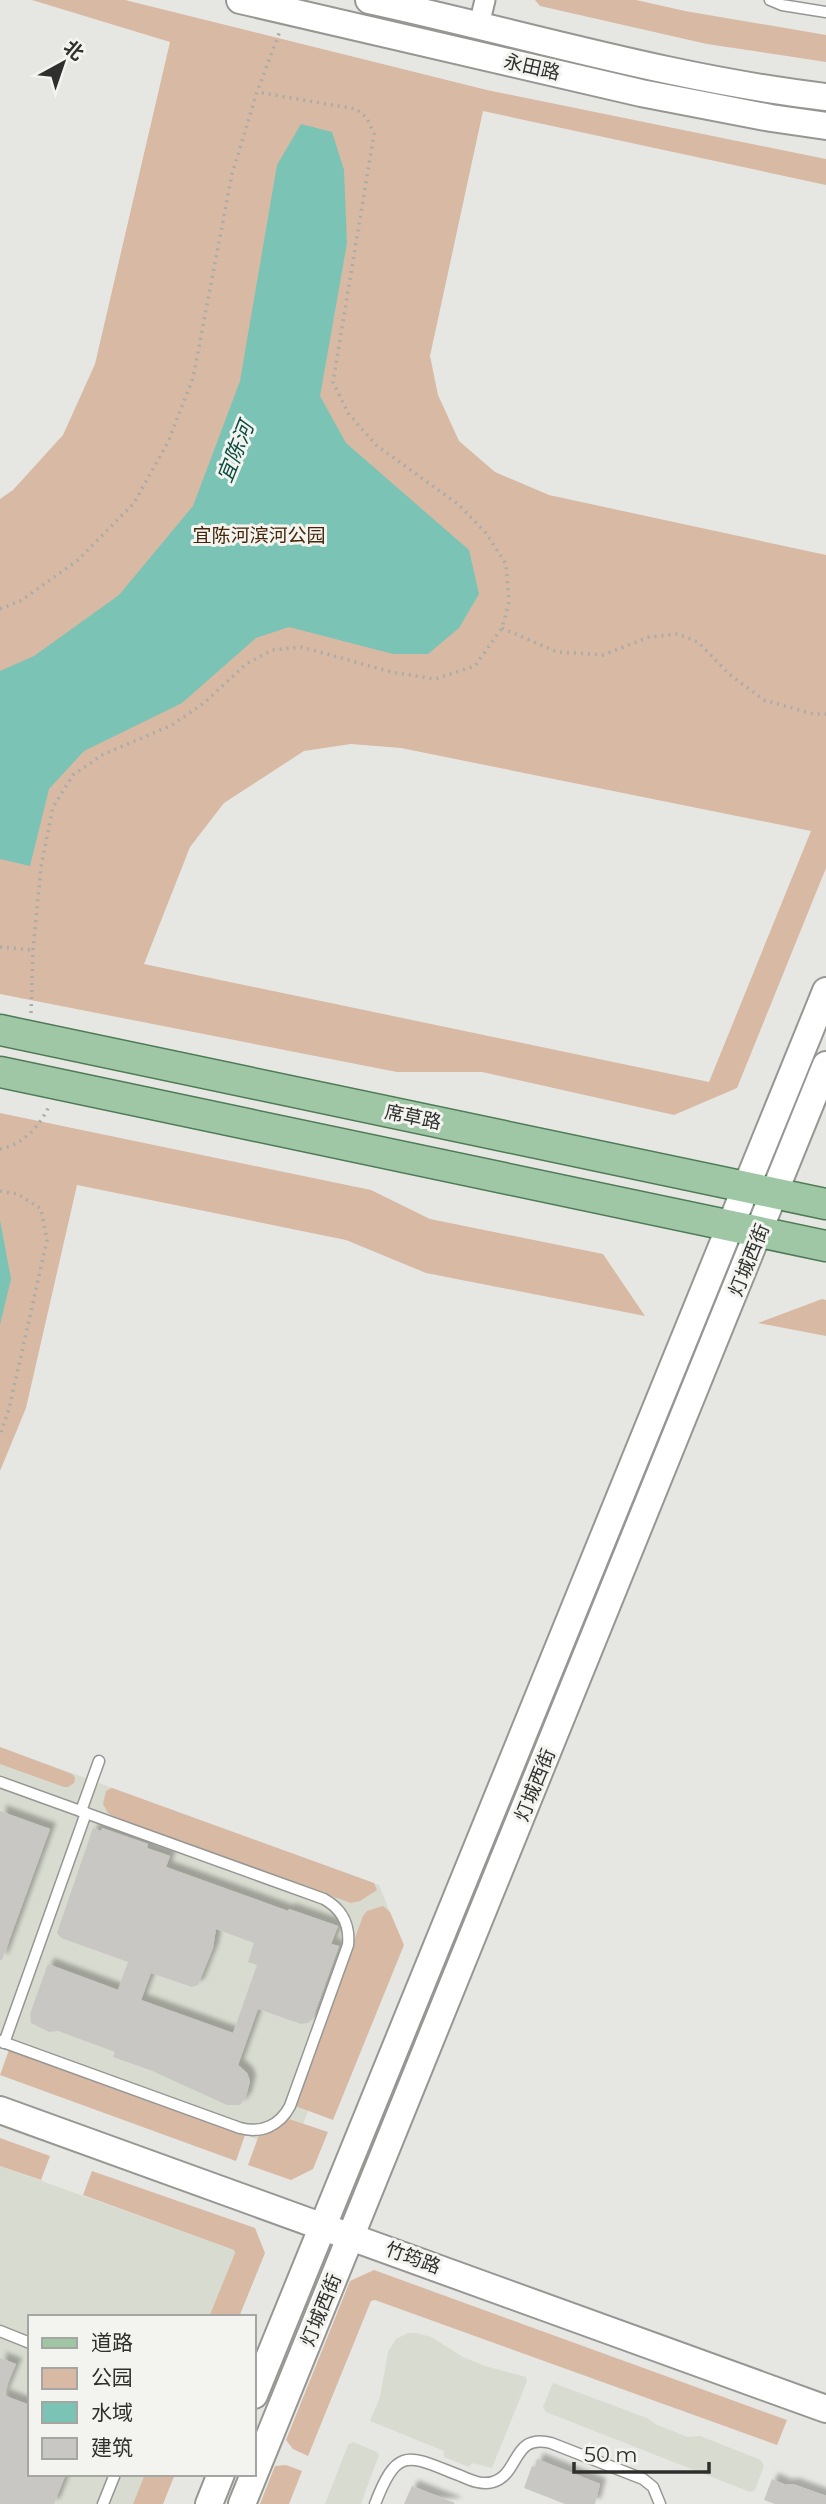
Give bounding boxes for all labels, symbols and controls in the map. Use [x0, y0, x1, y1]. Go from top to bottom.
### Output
north arrow [28, 28, 98, 98]
text: 北 [59, 35, 88, 65]
street label: 永田路 [502, 49, 562, 85]
water label: 宜陈河 [212, 414, 260, 486]
park label: 宜陈河滨河公园 [192, 524, 326, 547]
street label: 席草路 [383, 1100, 443, 1134]
street label: 灯城西街 [724, 1220, 774, 1300]
street label: 灯城西街 [510, 1745, 560, 1825]
street label: 竹筠路 [382, 2237, 444, 2279]
street label: 灯城西街 [296, 2270, 346, 2350]
legend [28, 2315, 256, 2476]
text: 道路 [91, 2330, 133, 2355]
text: 公园 [91, 2365, 133, 2390]
text: 水域 [91, 2400, 133, 2425]
scale bar [574, 2430, 709, 2474]
text: 建筑 [91, 2435, 133, 2460]
text: 50 m [584, 2442, 638, 2467]

